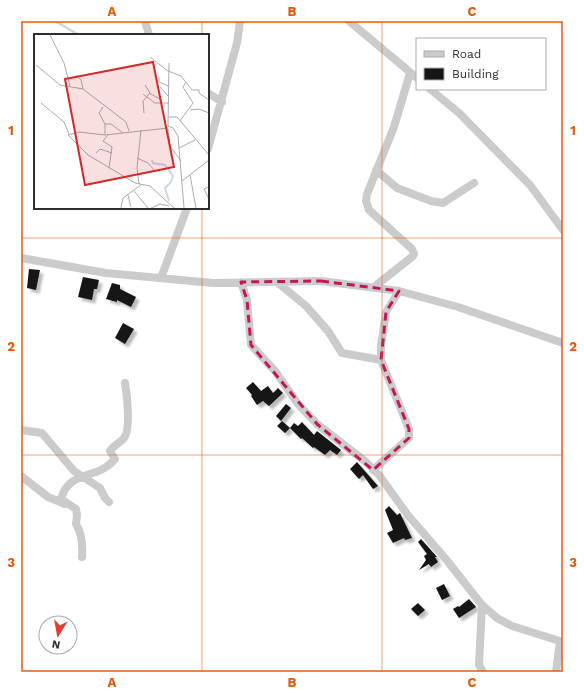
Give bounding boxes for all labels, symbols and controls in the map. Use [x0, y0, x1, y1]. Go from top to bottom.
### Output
text: A [108, 4, 117, 19]
text: B [288, 4, 297, 19]
text: C [468, 4, 477, 19]
inset map [34, 34, 209, 209]
legend [416, 38, 546, 90]
text: Road [452, 47, 481, 61]
text: Building [452, 67, 499, 81]
text: 1 [8, 123, 14, 138]
text: 1 [570, 123, 576, 138]
text: 2 [7, 339, 15, 354]
text: 2 [569, 339, 577, 354]
text: 3 [7, 555, 15, 570]
text: 3 [569, 555, 577, 570]
north arrow [38, 615, 78, 655]
text: N [51, 637, 61, 651]
text: A [108, 675, 117, 690]
text: B [288, 675, 297, 690]
text: C [468, 675, 477, 690]

